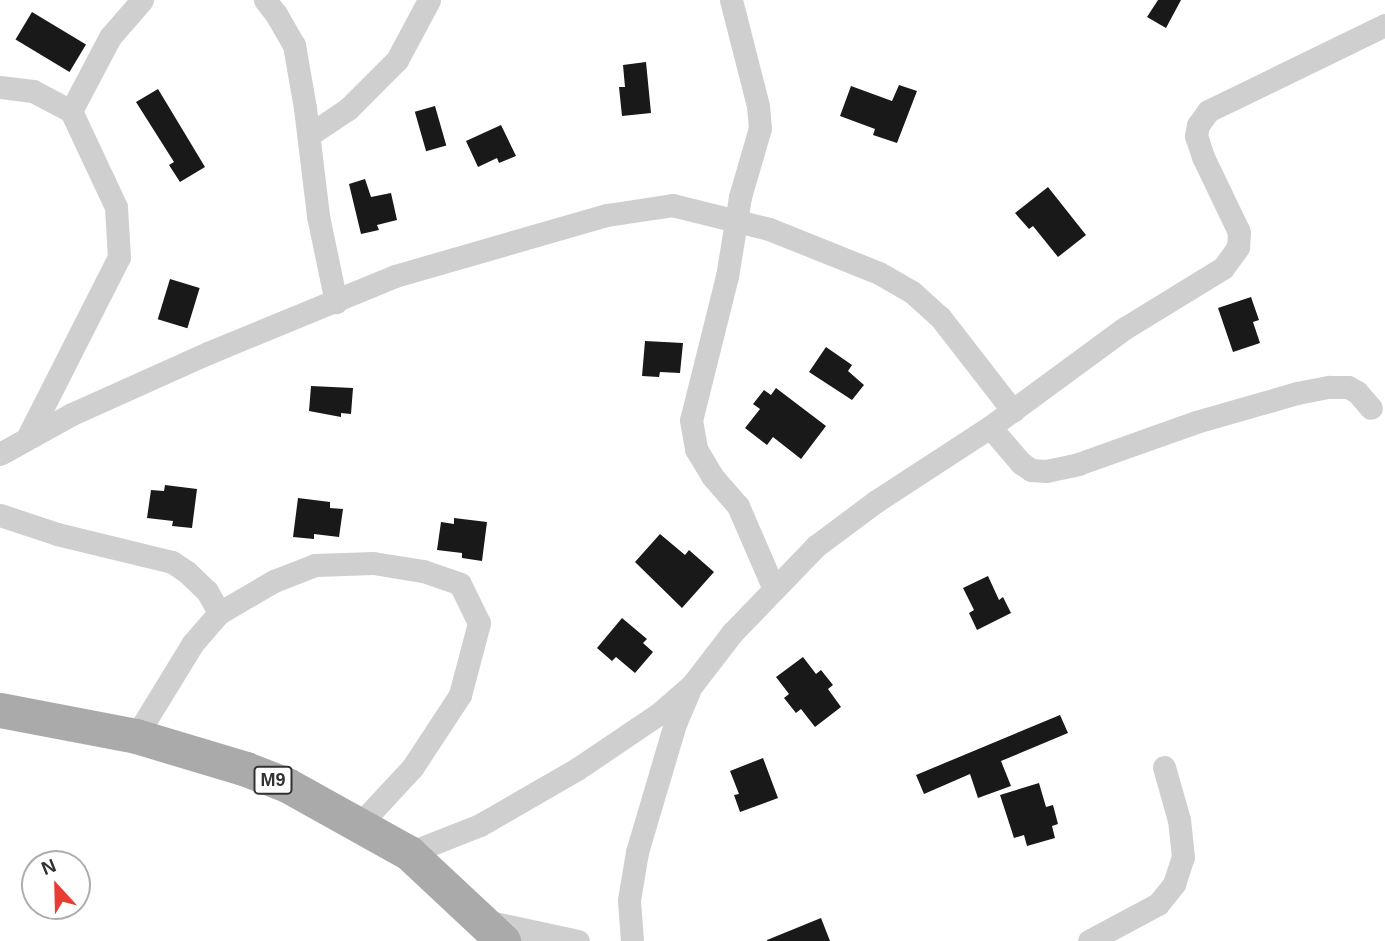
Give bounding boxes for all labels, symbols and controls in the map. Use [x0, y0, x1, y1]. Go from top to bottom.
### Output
road number: M9 [252, 766, 294, 794]
north arrow [21, 850, 91, 920]
text: N [38, 855, 59, 879]

